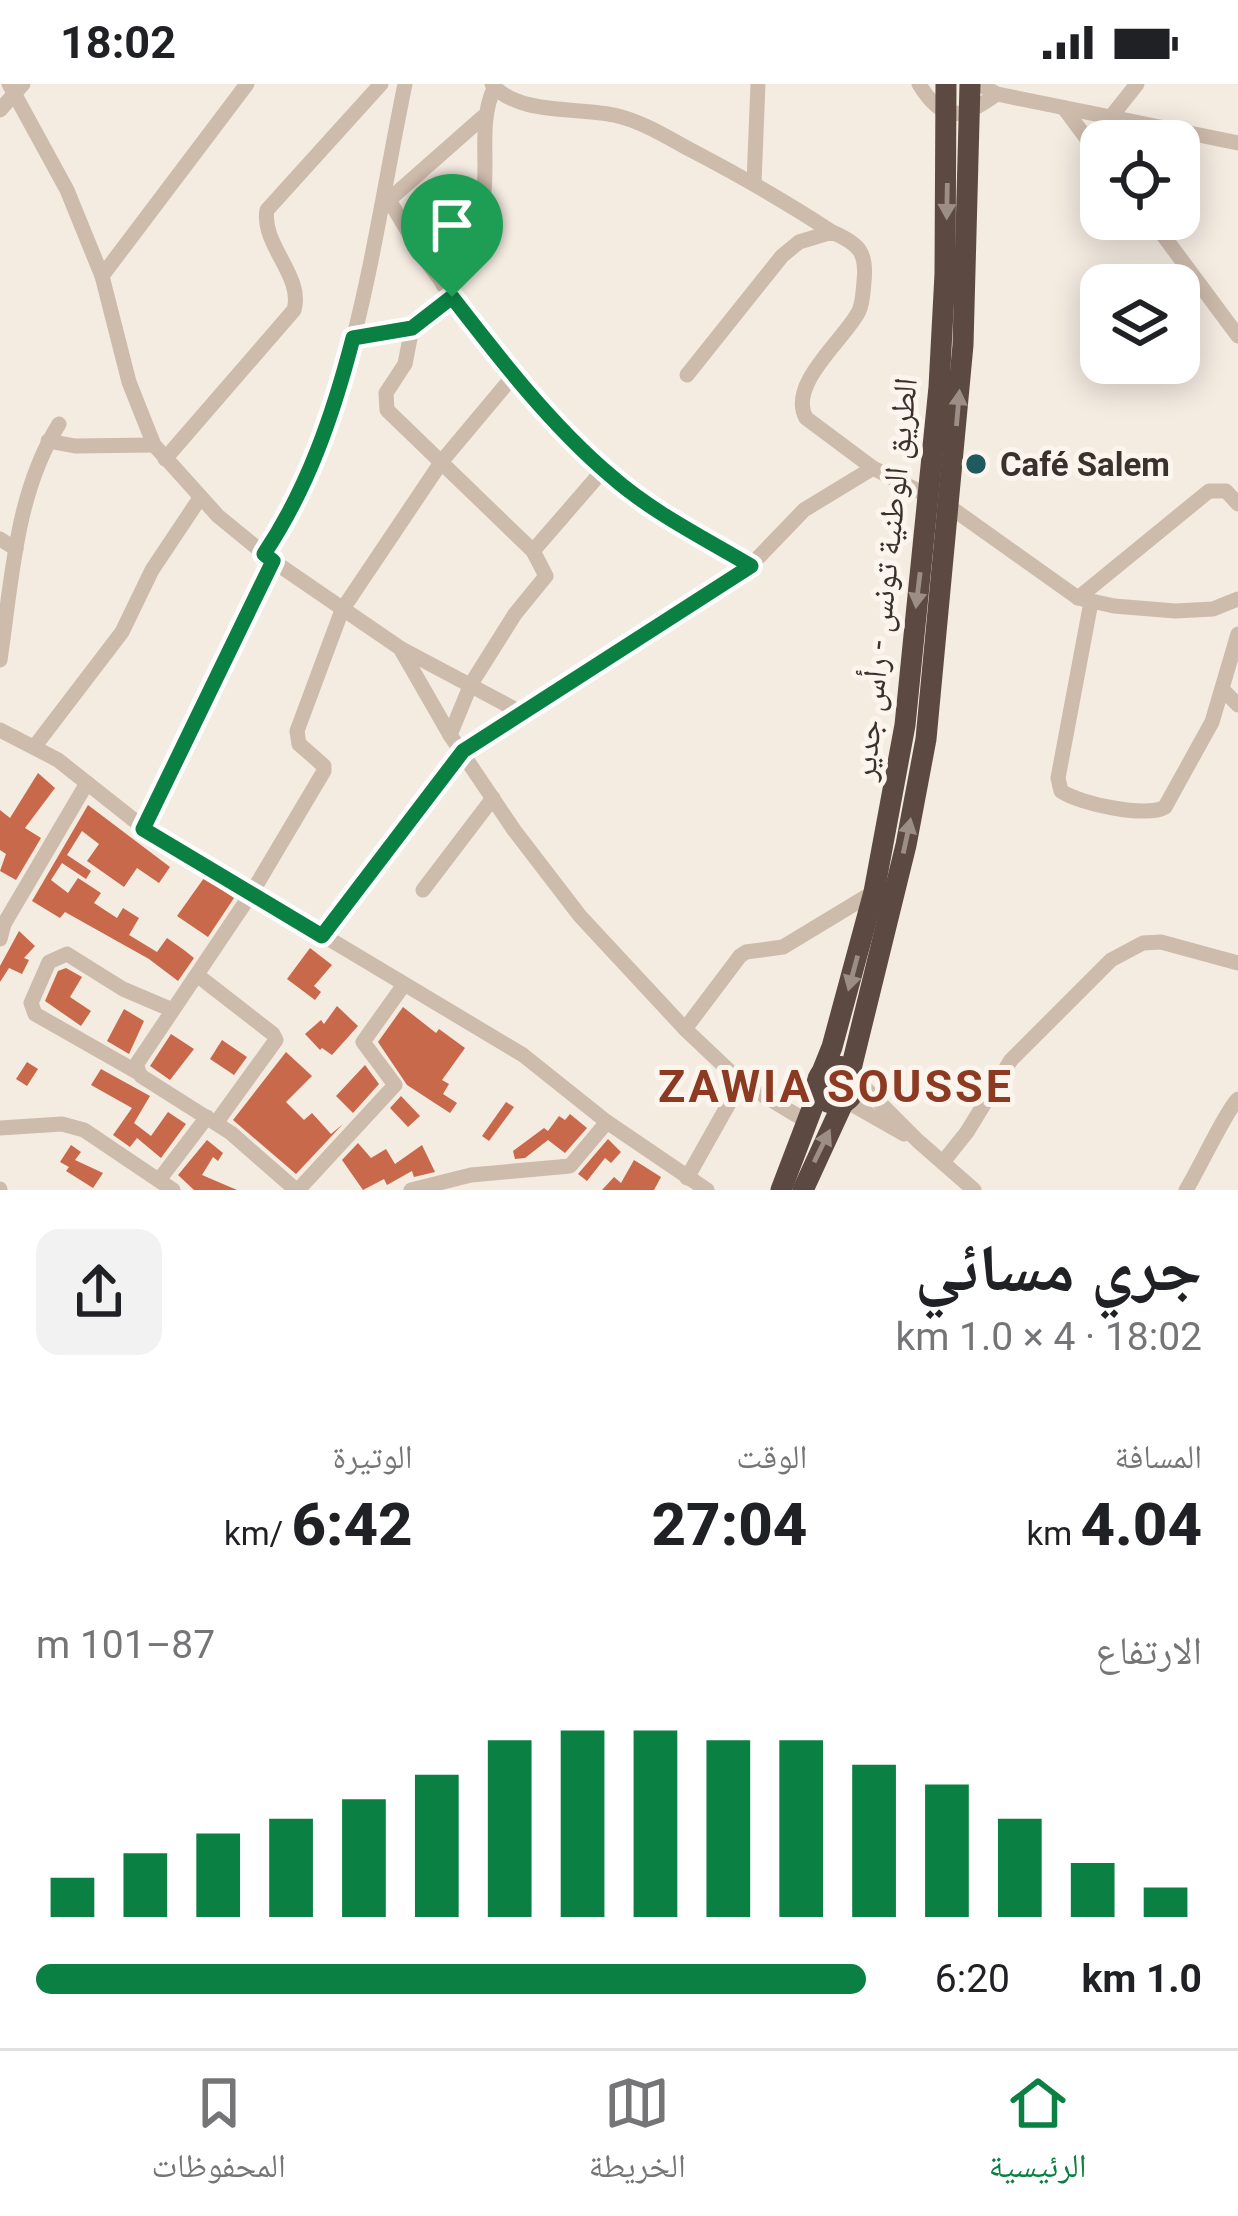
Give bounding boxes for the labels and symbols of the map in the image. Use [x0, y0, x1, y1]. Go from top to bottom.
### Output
pin [401, 174, 503, 297]
one-way arrow [937, 183, 956, 221]
street label: الطريق الوطنية تونس - رأس جدير [844, 376, 926, 783]
one-way arrow [949, 389, 968, 426]
place label: Café Salem [1000, 445, 1170, 484]
marker: Café Salem [963, 451, 989, 477]
one-way arrow [908, 572, 927, 609]
one-way arrow [898, 817, 917, 855]
one-way arrow [842, 955, 861, 992]
district label: ZAWIA SOUSSE [658, 1060, 1014, 1113]
one-way arrow [812, 1128, 832, 1163]

